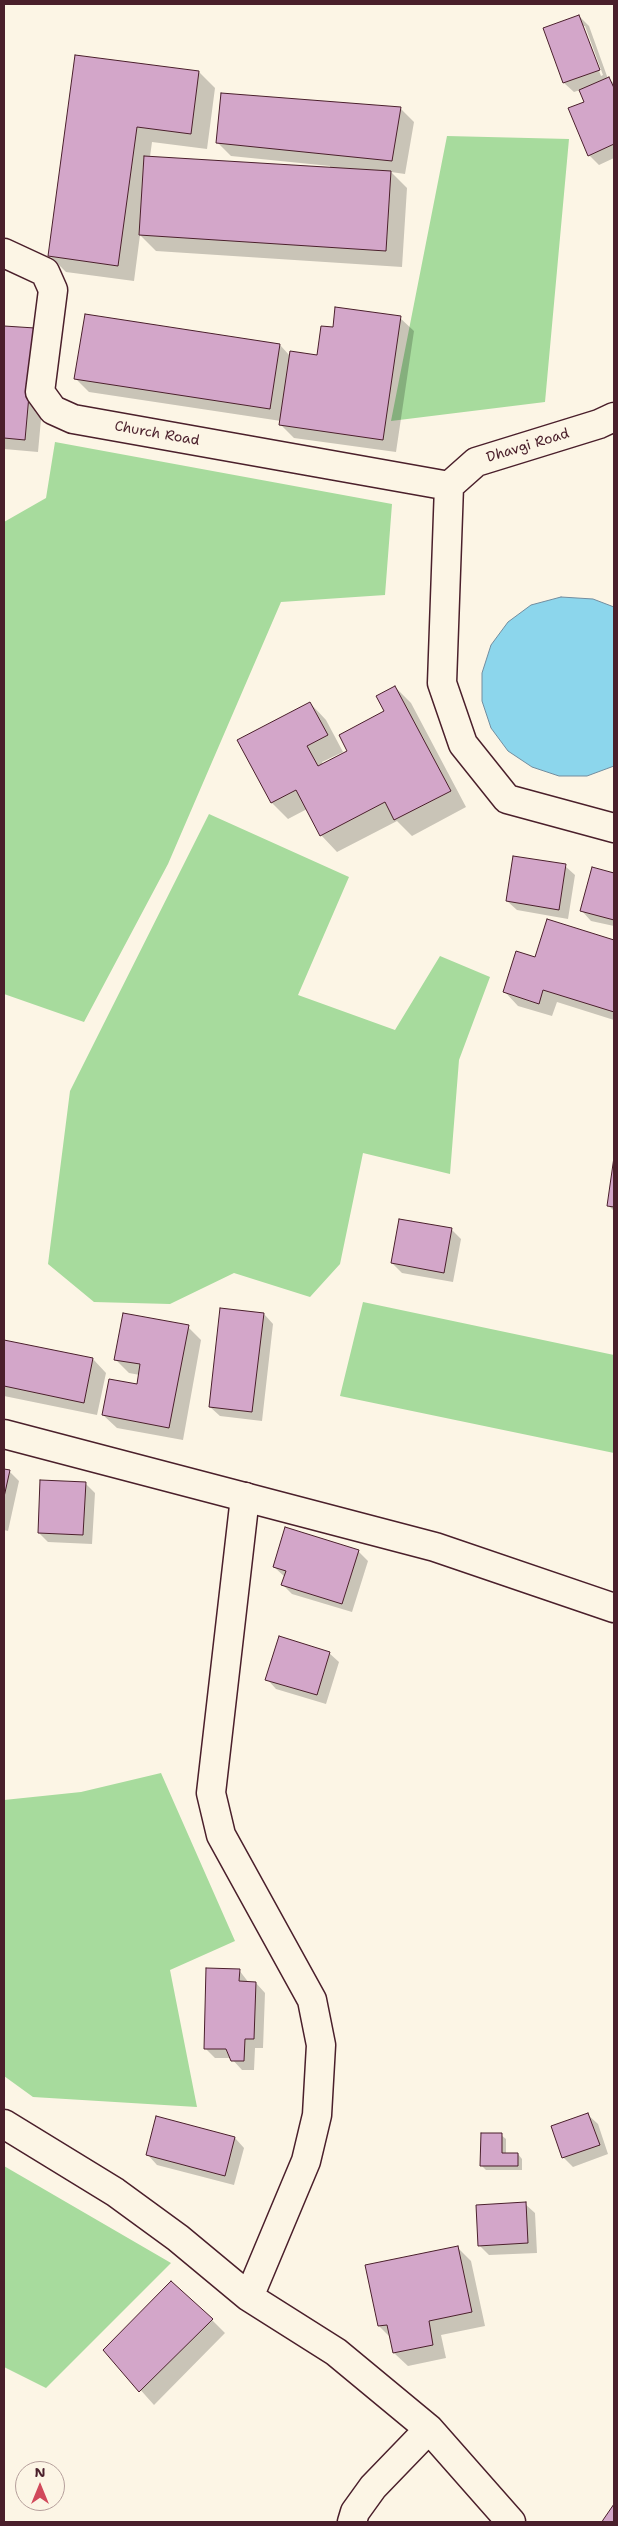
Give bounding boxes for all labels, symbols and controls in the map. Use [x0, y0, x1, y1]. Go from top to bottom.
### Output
street label: Church Road [113, 418, 201, 450]
street label: Dhavgi Road [485, 425, 571, 467]
north arrow [15, 2461, 65, 2511]
text: N [34, 2463, 46, 2481]

